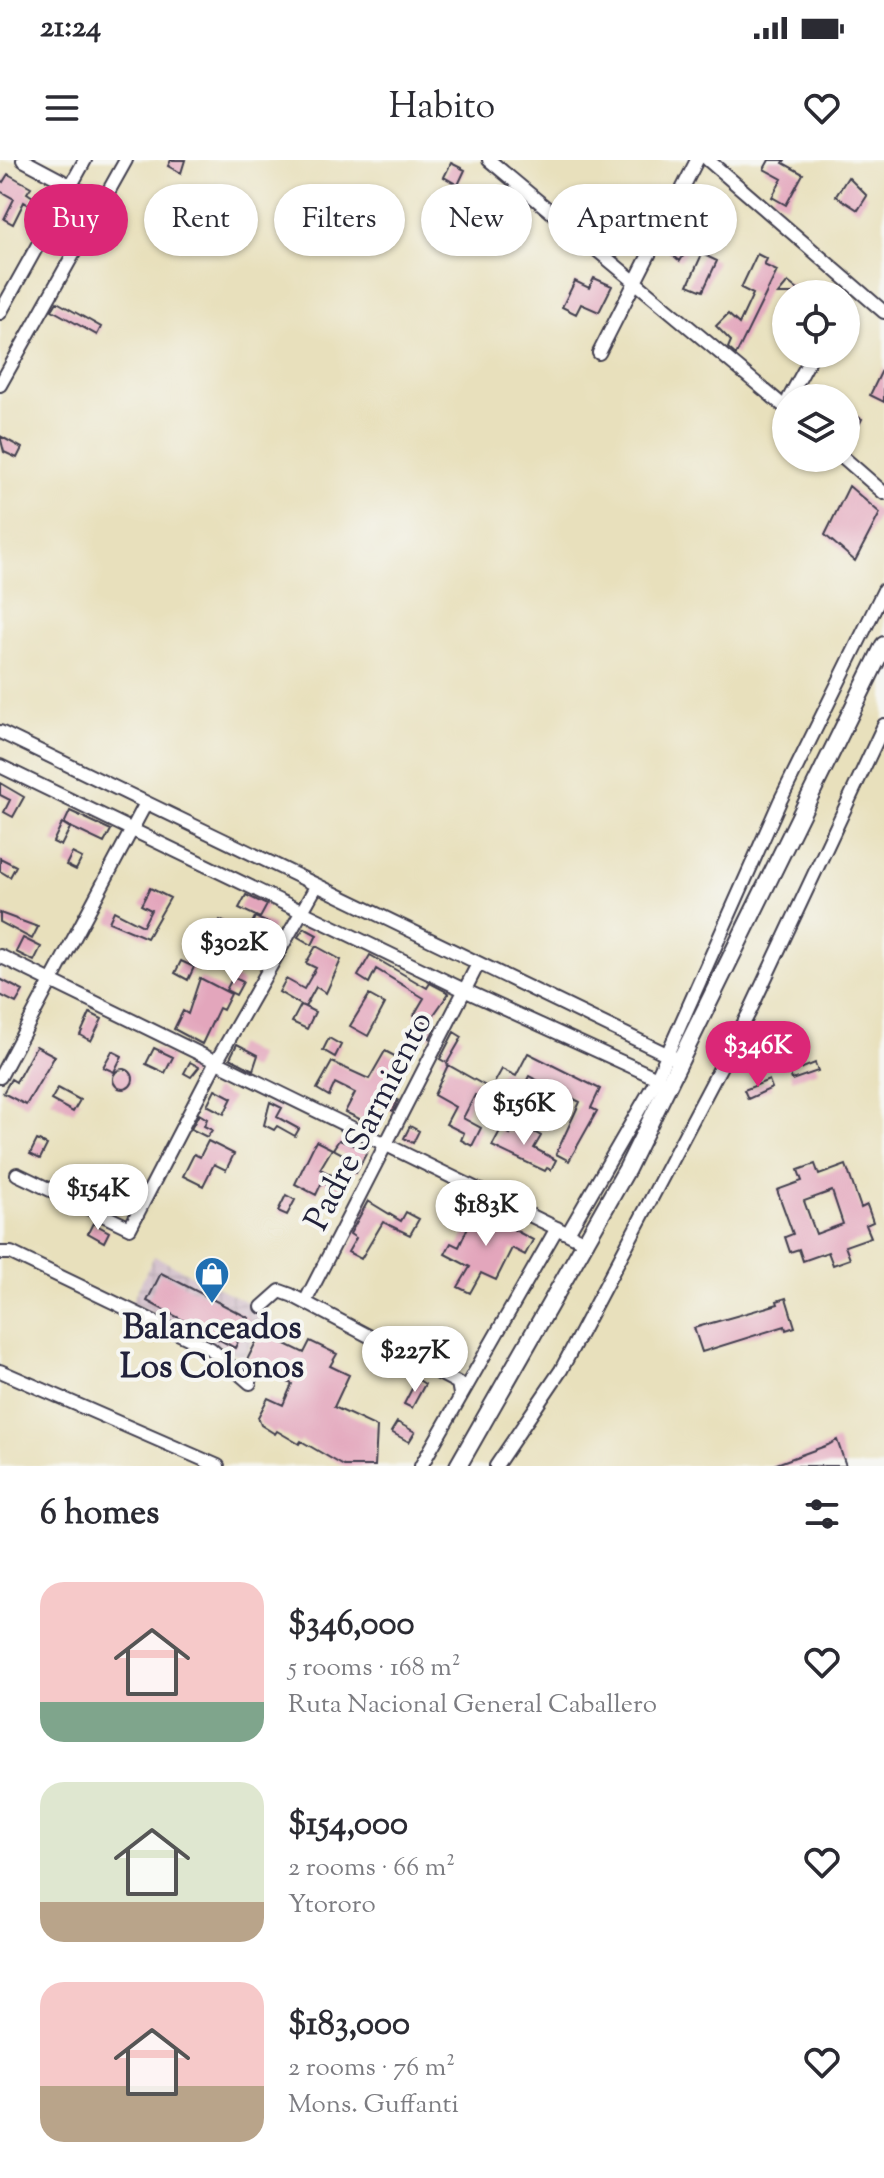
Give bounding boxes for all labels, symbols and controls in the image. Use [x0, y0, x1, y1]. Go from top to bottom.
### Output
text: 21:24 [40, 7, 101, 50]
text: Habito [389, 82, 495, 134]
icon: menu [40, 86, 84, 130]
icon: heart [800, 86, 844, 130]
chip: Buy [24, 184, 128, 256]
chip: Rent [144, 184, 258, 256]
chip: Filters [274, 184, 405, 256]
chip: New [421, 184, 532, 256]
chip: Apartment [548, 184, 737, 256]
map controls [772, 280, 860, 472]
button: locate [772, 280, 860, 368]
button: layers [772, 384, 860, 472]
pin: $302K [178, 918, 290, 986]
text: $302K [200, 925, 268, 962]
street label: Padre Sarmiento [294, 1003, 446, 1240]
pin: $346K [702, 1021, 814, 1089]
text: $346K [724, 1028, 792, 1065]
pin: $156K [468, 1079, 580, 1147]
text: $156K [492, 1086, 556, 1123]
pin: $154K [42, 1164, 154, 1232]
text: $154K [66, 1171, 130, 1208]
pin: $183K [430, 1180, 542, 1248]
text: $183K [453, 1187, 519, 1224]
shop icon: Balanceados Los Colonos [193, 1255, 231, 1305]
place label: Balanceados Los Colonos [120, 1305, 304, 1393]
pin: $227K [359, 1326, 471, 1394]
text: $227K [380, 1333, 450, 1370]
text: 6 homes [40, 1490, 159, 1539]
icon: filters [800, 1492, 844, 1536]
text: $346,000 [288, 1601, 414, 1650]
icon: home [104, 1614, 200, 1710]
icon: heart [800, 1640, 844, 1684]
text: 5 rooms · 168 m² [288, 1650, 461, 1687]
text: Ruta Nacional General Caballero [288, 1687, 657, 1724]
text: $154,000 [288, 1801, 408, 1850]
icon: home [104, 1814, 200, 1910]
icon: heart [800, 1840, 844, 1884]
text: 2 rooms · 66 m² [288, 1850, 455, 1887]
text: Ytororo [288, 1887, 376, 1924]
text: $183,000 [288, 2001, 410, 2050]
icon: home [104, 2014, 200, 2110]
icon: heart [800, 2040, 844, 2084]
text: 2 rooms · 76 m² [288, 2050, 455, 2087]
text: Mons. Guffanti [288, 2087, 459, 2124]

